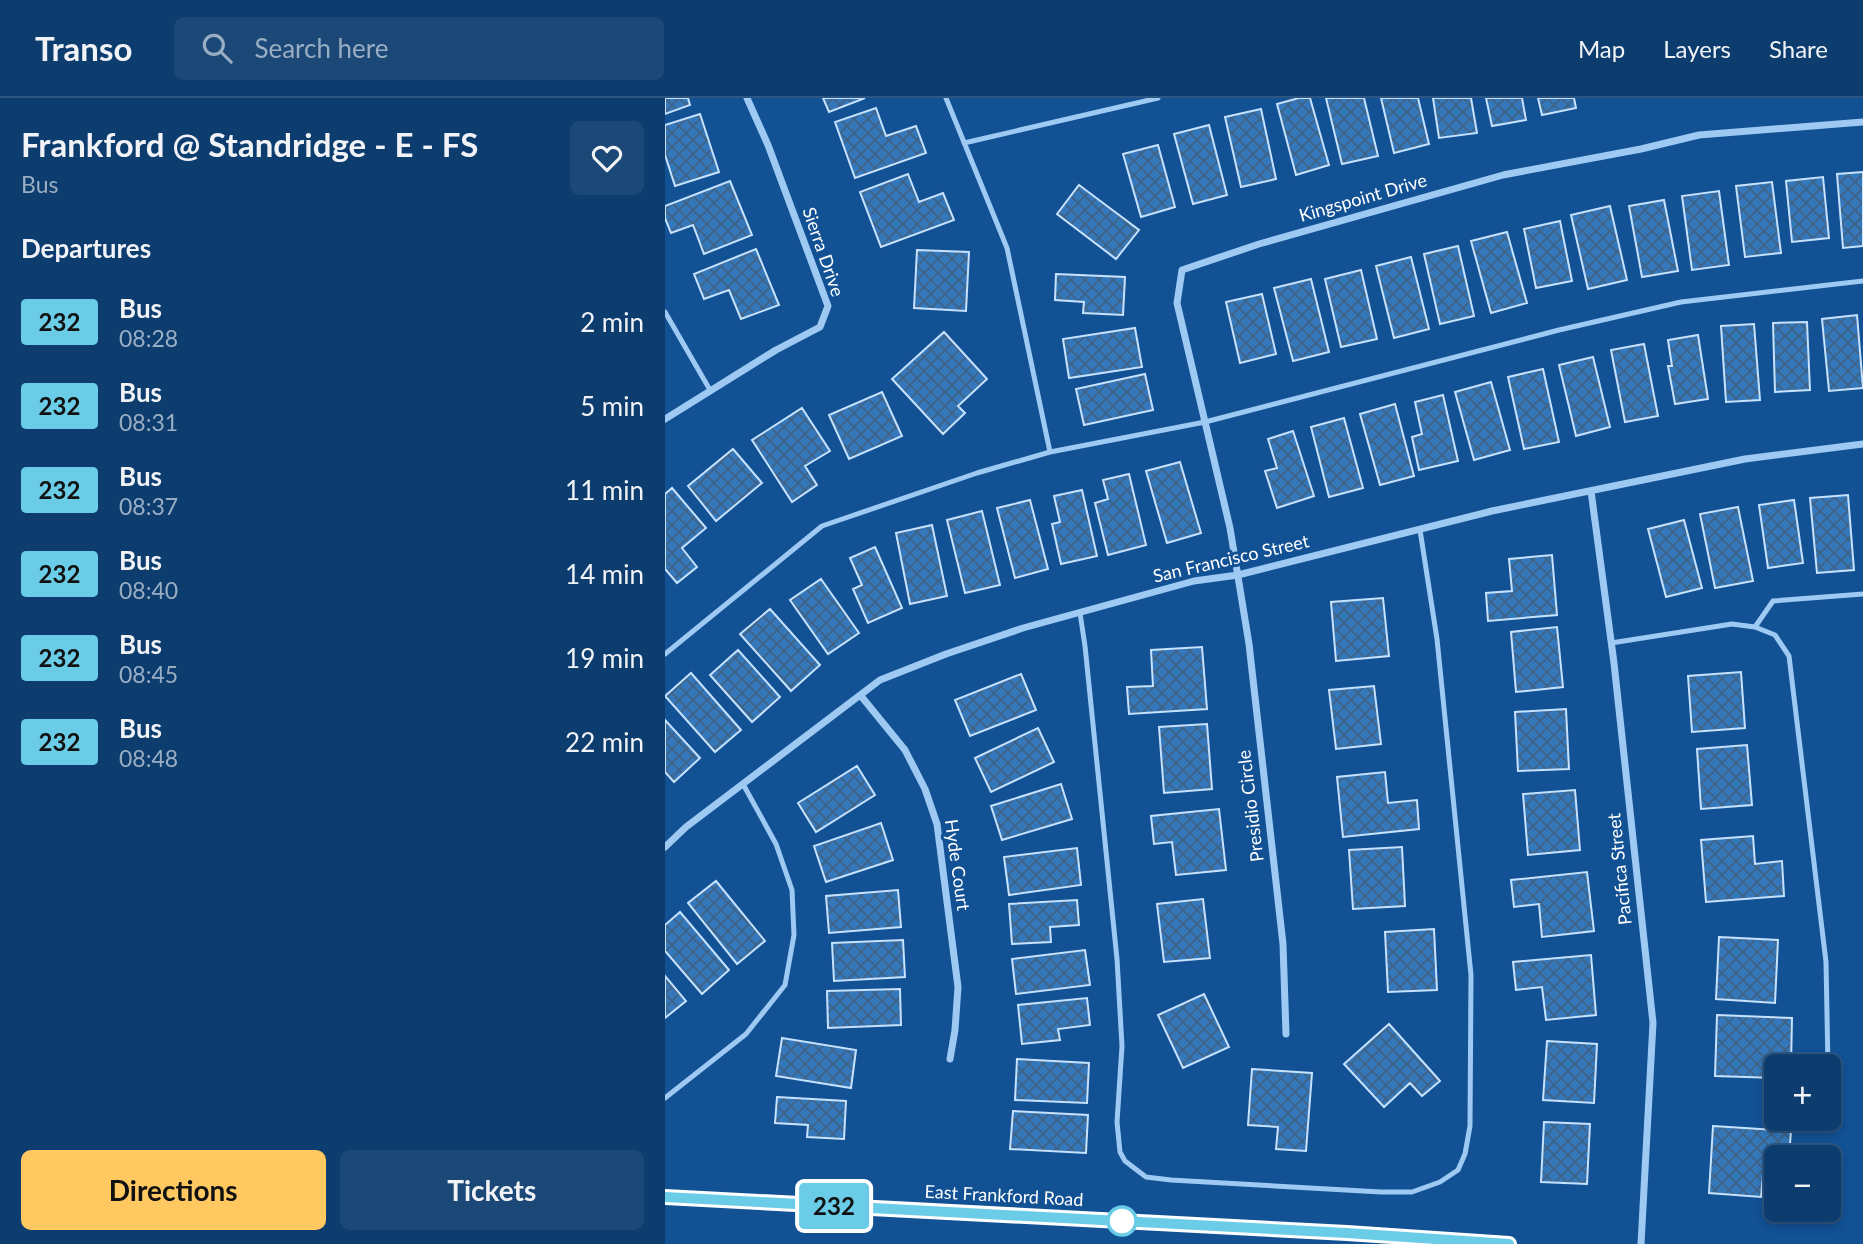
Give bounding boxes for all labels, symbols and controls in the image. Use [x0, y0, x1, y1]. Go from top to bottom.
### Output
search box [174, 17, 664, 80]
text: Transo [35, 28, 132, 68]
icon: search [198, 29, 236, 67]
text: Search here [254, 32, 388, 64]
text: Map [1578, 34, 1625, 63]
text: Layers [1663, 34, 1731, 63]
text: Share [1769, 34, 1828, 63]
button: heart [570, 121, 644, 195]
text: Frankford @ Standridge - E - FS [21, 124, 478, 164]
street label: Kingspoint Drive [1296, 168, 1429, 226]
text: Bus [21, 170, 58, 198]
street label: Sierra Drive [798, 204, 849, 299]
text: Departures [21, 232, 151, 264]
text: Bus [119, 292, 162, 324]
text: 2 min [580, 306, 644, 338]
text: 232 [39, 307, 80, 336]
text: 08:28 [119, 324, 178, 352]
text: Bus [119, 376, 162, 408]
text: 5 min [580, 390, 644, 422]
text: 232 [39, 391, 80, 420]
text: 08:31 [119, 408, 178, 436]
text: Bus [119, 460, 162, 492]
text: 11 min [565, 474, 644, 506]
text: 232 [39, 475, 80, 504]
text: 08:37 [119, 492, 178, 520]
street label: San Francisco Street [1151, 529, 1311, 587]
text: Bus [119, 544, 162, 576]
text: 14 min [565, 558, 644, 590]
text: 232 [39, 559, 80, 588]
text: 08:40 [119, 576, 178, 604]
text: Bus [119, 628, 162, 660]
text: 19 min [565, 642, 644, 674]
text: 232 [39, 643, 80, 672]
text: 08:45 [119, 660, 178, 688]
text: Bus [119, 712, 162, 744]
text: 22 min [565, 726, 644, 758]
text: 232 [39, 727, 80, 756]
text: 08:48 [119, 744, 178, 772]
street label: Presidio Circle [1232, 749, 1268, 863]
street label: Pacifica Street [1602, 812, 1636, 926]
street label: Hyde Court [941, 818, 975, 912]
map controls [1764, 1054, 1841, 1222]
button: + [1764, 1054, 1841, 1131]
button: − [1764, 1145, 1841, 1222]
button: Directions [21, 1150, 326, 1230]
button: Tickets [340, 1150, 644, 1230]
street label: East Frankford Road [924, 1180, 1084, 1210]
line badge: 232 [794, 1183, 874, 1229]
text: 232 [813, 1191, 855, 1220]
unlabelled marker [1107, 1206, 1137, 1236]

